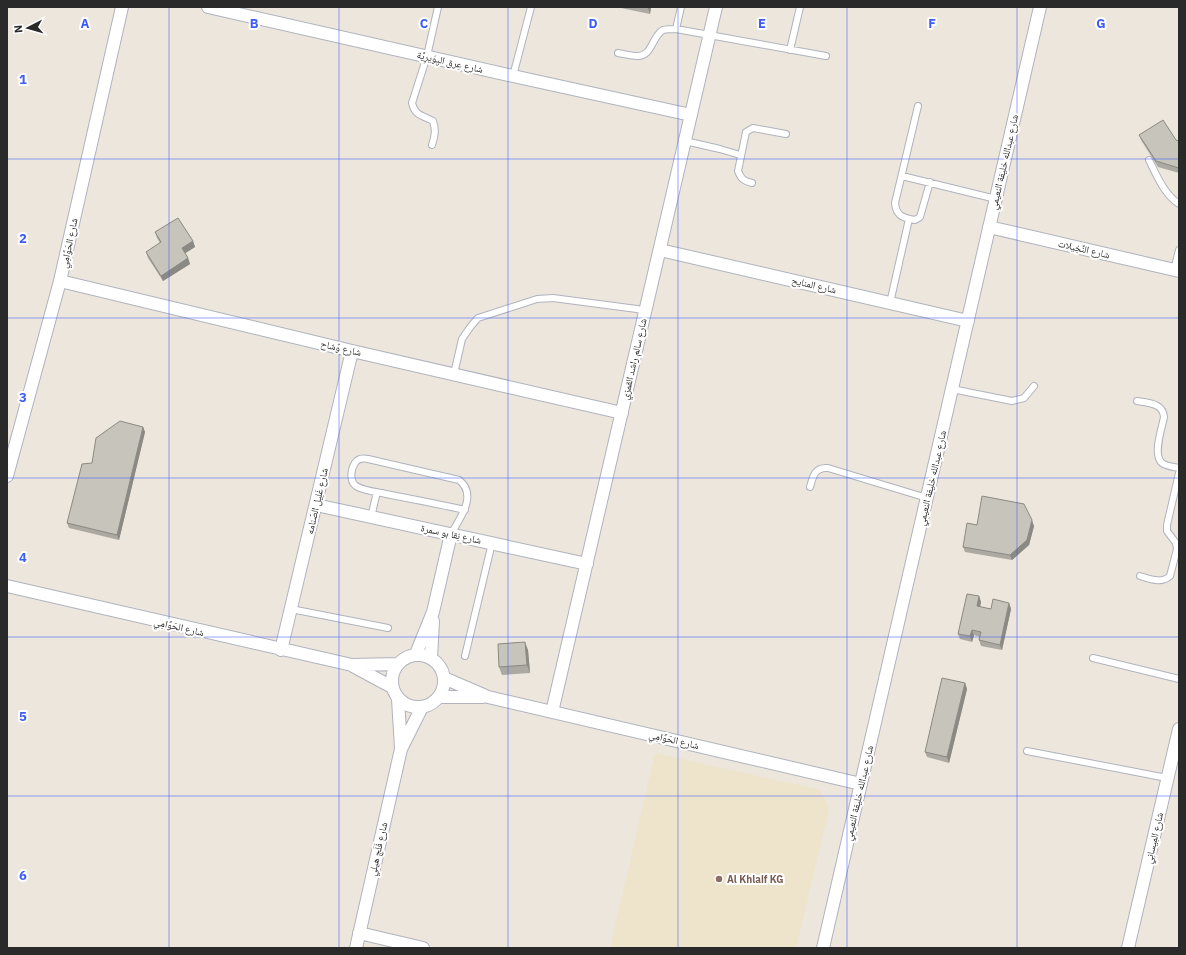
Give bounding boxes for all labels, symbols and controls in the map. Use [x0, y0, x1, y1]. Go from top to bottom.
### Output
north arrow [8, 8, 48, 48]
text: A [81, 15, 90, 32]
text: B [250, 15, 259, 32]
text: C [420, 15, 429, 32]
text: D [588, 15, 598, 32]
text: E [758, 15, 766, 32]
text: F [928, 15, 936, 32]
text: G [1096, 15, 1106, 32]
text: N [11, 24, 25, 34]
street label: شارع عِرق اليِوَيرِيَّة [415, 48, 485, 77]
text: 1 [19, 71, 27, 88]
street label: شارع عبدالله خليفة النعيمي [987, 113, 1023, 211]
street label: شارع الحَوَّامِي [57, 216, 82, 270]
text: 2 [19, 230, 27, 247]
street label: شارع النِّخِيلات [1057, 237, 1112, 261]
street label: شارع المنايح [790, 274, 838, 297]
street label: شارع سالم راشد القمزي [618, 317, 651, 401]
street label: شارع وُشاح [319, 337, 363, 359]
text: 3 [19, 389, 27, 406]
street label: شارع عبدالله خليفة النعيمي [915, 429, 951, 527]
street label: شارع غَلِيل الصّنامه [303, 466, 331, 535]
street label: شارع نِقا بو سمرة [420, 521, 483, 547]
text: 4 [19, 549, 27, 566]
street label: شارع الحَوَّامِي [152, 615, 206, 641]
text: 5 [19, 708, 27, 725]
street label: شارع الحَوَّامِي [647, 728, 701, 754]
street label: شارع عبدالله خليفة النعيمي [842, 744, 878, 842]
street label: شارع المِيسانِي [1142, 811, 1168, 865]
street label: شارع فَلَج هيلي [365, 820, 392, 878]
text: 6 [19, 867, 27, 884]
place label: Al Khlaif KG [727, 873, 783, 886]
marker: Al Khlaif KG [714, 874, 724, 884]

